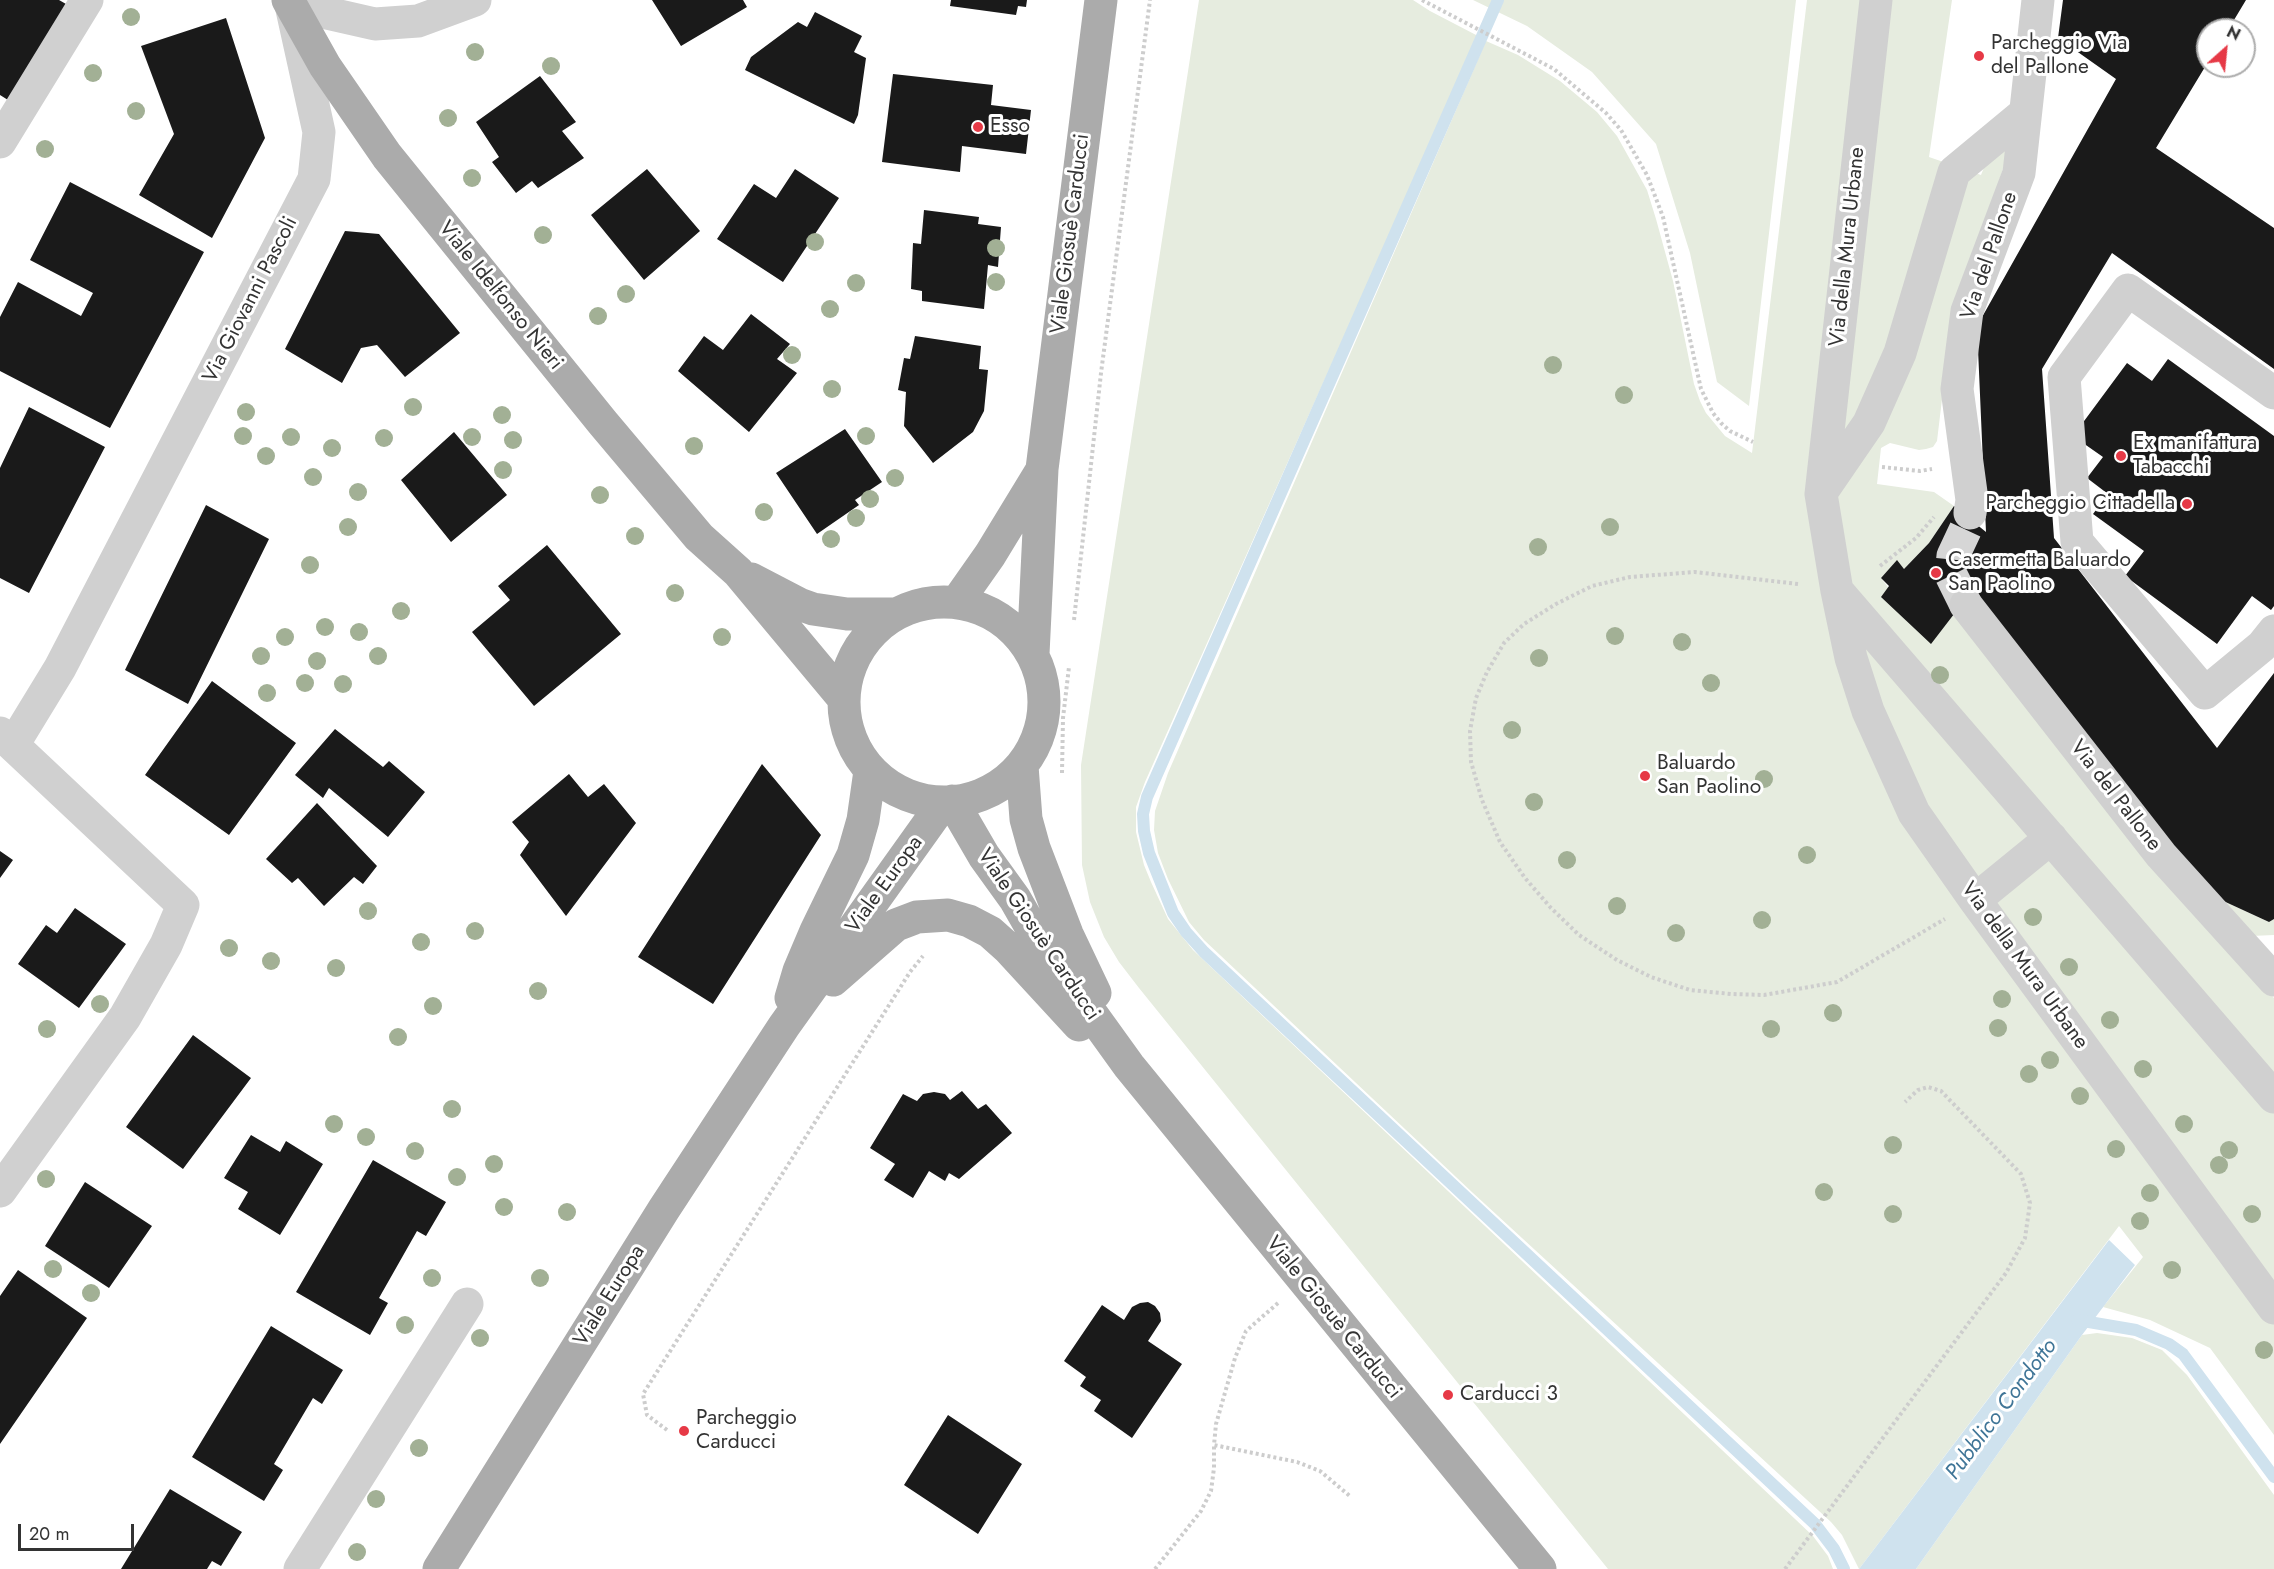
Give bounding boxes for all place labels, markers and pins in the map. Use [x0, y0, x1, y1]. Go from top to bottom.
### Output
place label: Parcheggio Via del Pallone [1991, 31, 2127, 81]
marker: Parcheggio Via del Pallone [1972, 49, 1986, 63]
place label: Esso [990, 114, 1030, 140]
marker: Esso [971, 120, 985, 134]
place label: Ex manifattura Tabacchi [2133, 431, 2257, 481]
marker: Ex manifattura Tabacchi [2114, 449, 2128, 463]
place label: Parcheggio Cittadella [1986, 491, 2175, 517]
marker: Parcheggio Cittadella [2180, 497, 2194, 511]
place label: Casermetta Baluardo San Paolino [1948, 548, 2131, 598]
marker: Casermetta Baluardo San Paolino [1929, 566, 1943, 580]
place label: Baluardo San Paolino [1657, 751, 1761, 801]
marker: Baluardo San Paolino [1638, 769, 1652, 783]
place label: Carducci 3 [1460, 1382, 1558, 1408]
marker: Carducci 3 [1441, 1388, 1455, 1402]
place label: Parcheggio Carducci [696, 1406, 797, 1456]
marker: Parcheggio Carducci [677, 1424, 691, 1438]

